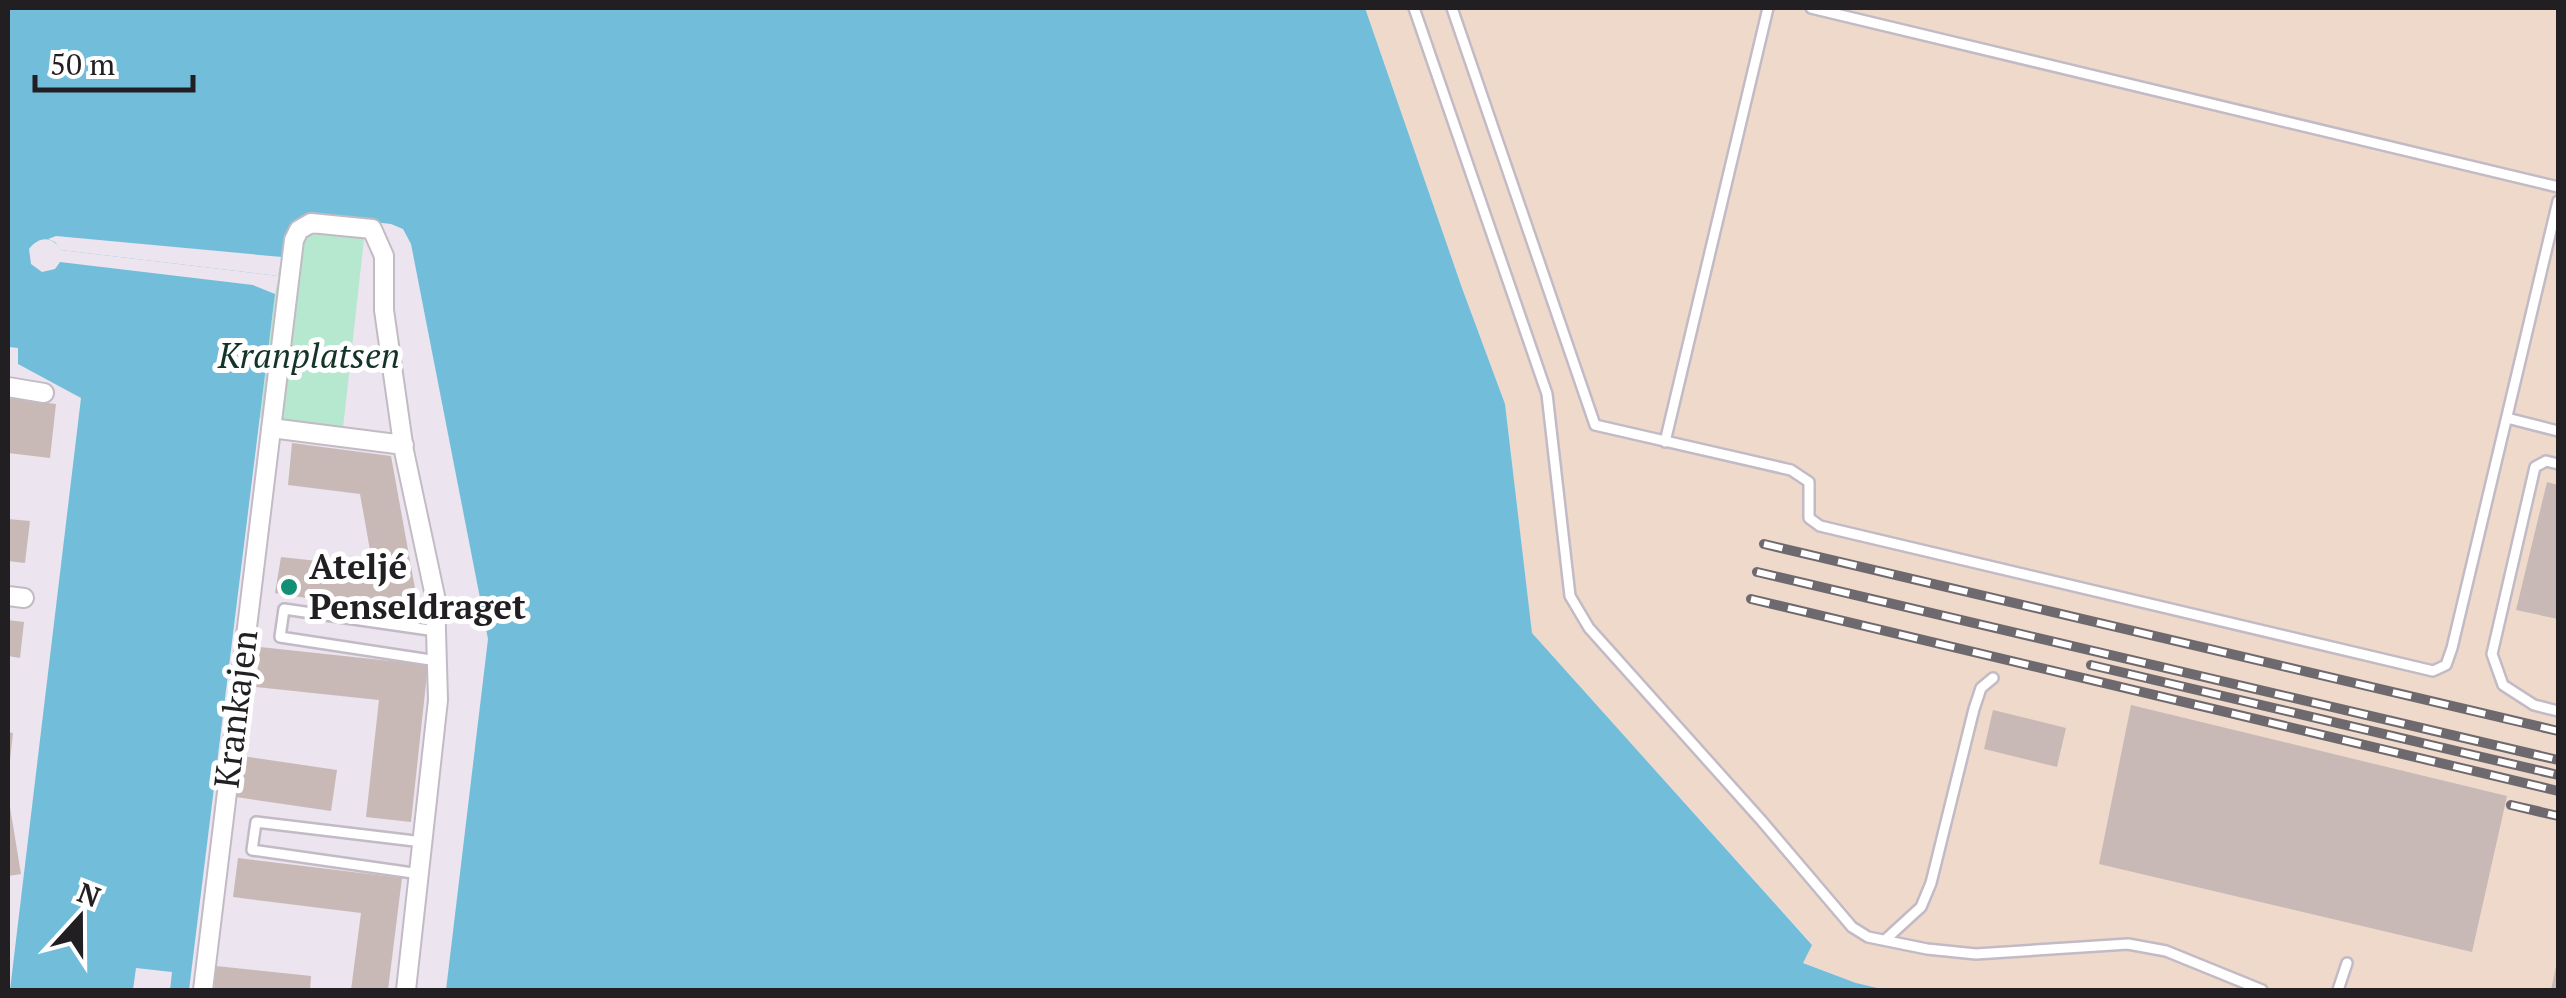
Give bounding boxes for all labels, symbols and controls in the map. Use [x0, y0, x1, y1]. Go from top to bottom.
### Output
scale bar [35, 30, 192, 92]
text: 50 m [50, 44, 115, 84]
park label: Kranplatsen [217, 332, 400, 378]
place label: Ateljé Penseldraget [309, 543, 526, 629]
marker: Ateljé Penseldraget [278, 576, 300, 598]
street label: Krankajen [203, 627, 268, 790]
north arrow [30, 868, 130, 968]
text: N [73, 873, 106, 915]

